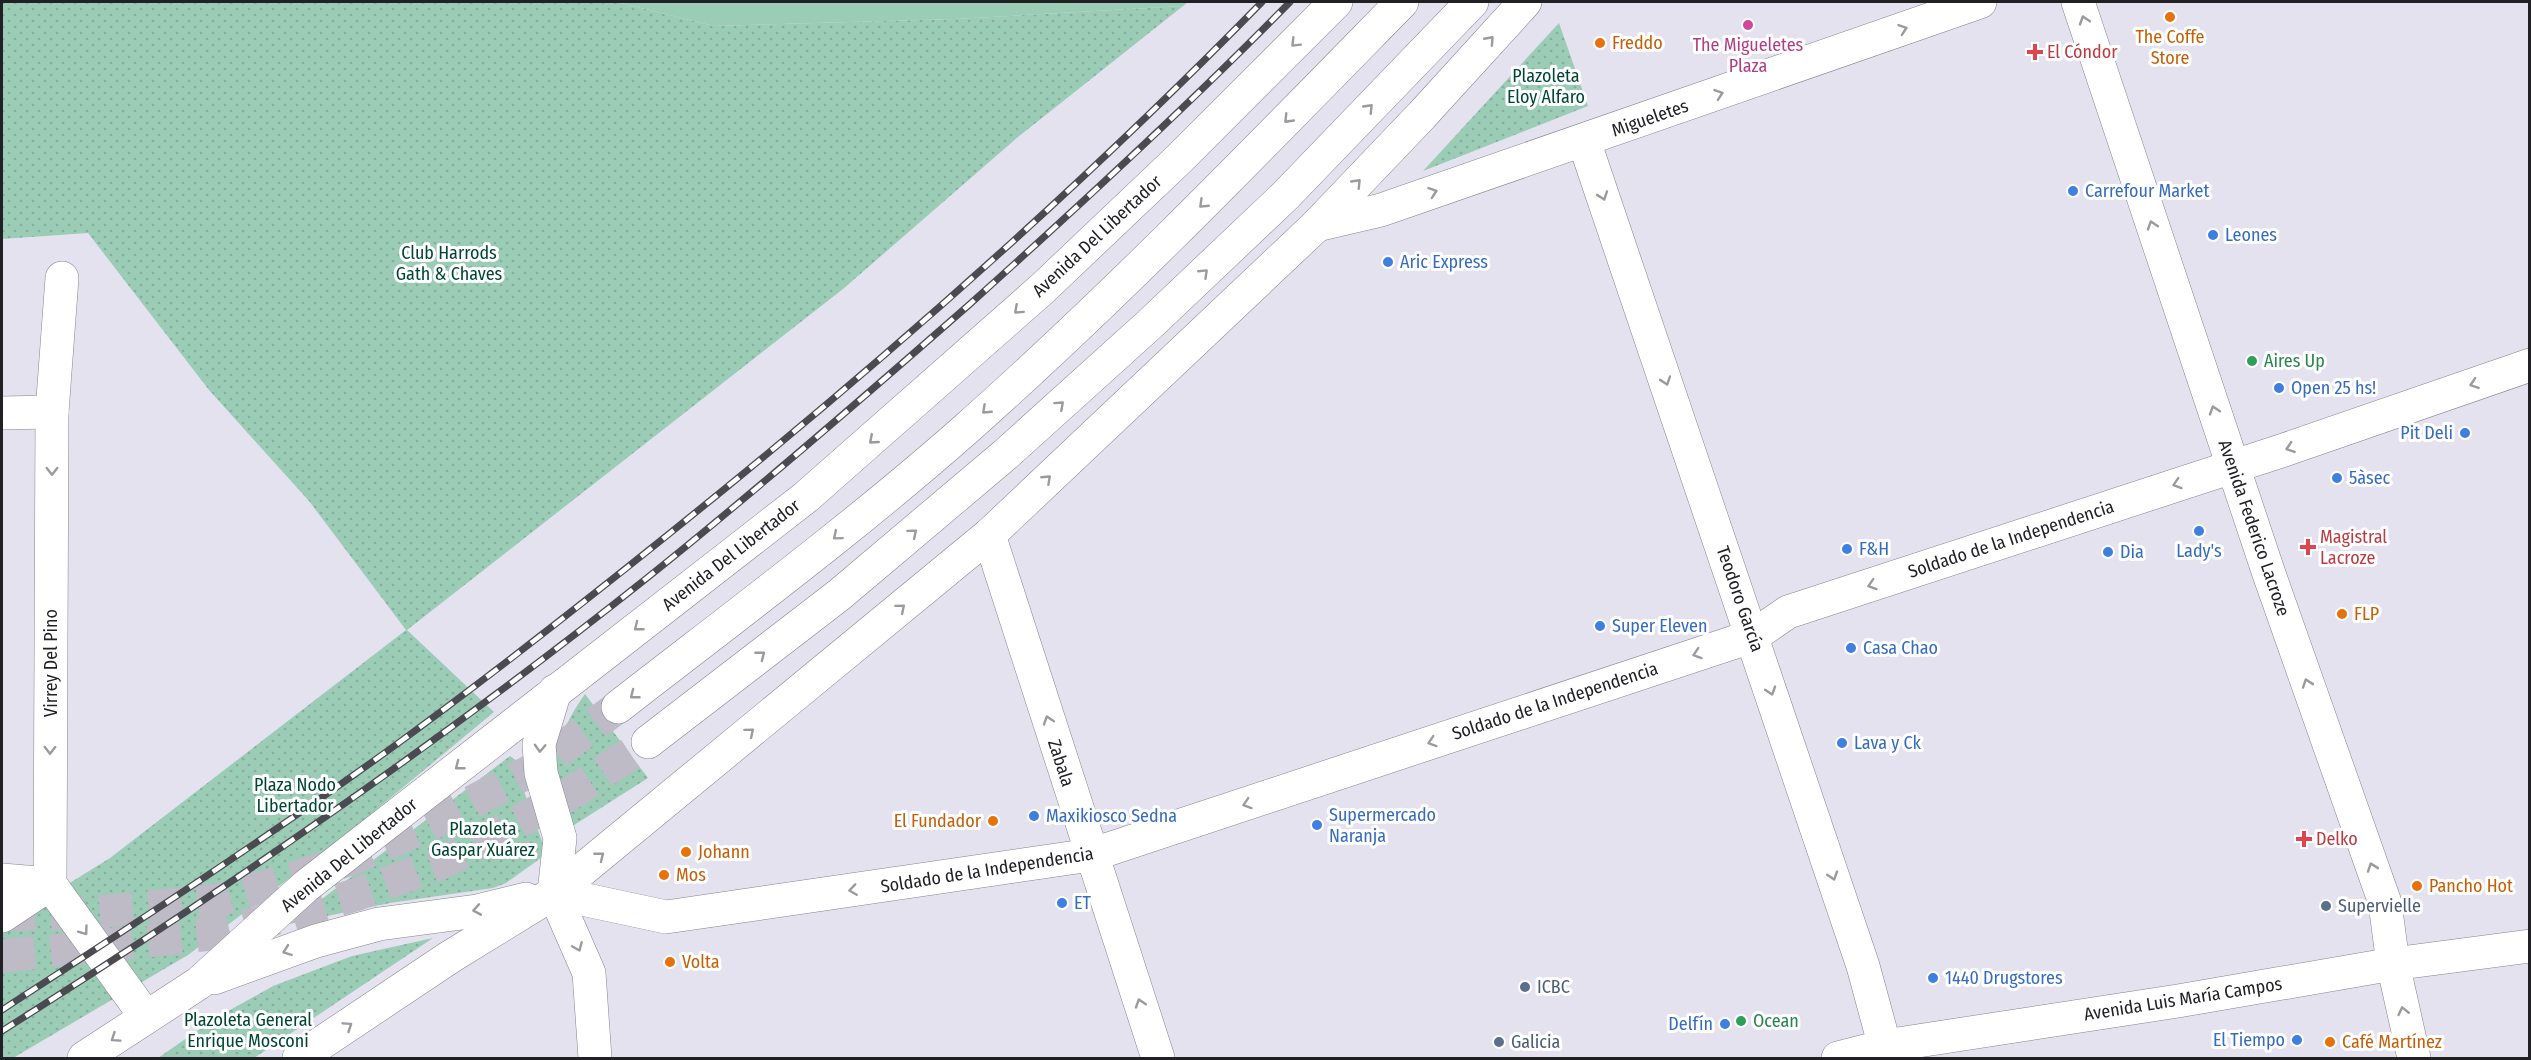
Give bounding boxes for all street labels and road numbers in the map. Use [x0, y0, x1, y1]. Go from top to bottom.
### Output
street label: Migueletes [1609, 95, 1692, 141]
street label: Avenida Del Libertador [1028, 170, 1167, 302]
street label: Avenida Federico Lacroze [2213, 437, 2295, 619]
street label: Avenida Del Libertador [658, 494, 805, 616]
street label: Soldado de la Independencia [1905, 495, 2117, 583]
street label: Teodoro García [1712, 543, 1768, 655]
street label: Virrey Del Pino [40, 609, 62, 717]
street label: Soldado de la Independencia [1449, 657, 1661, 745]
street label: Zabala [1043, 736, 1079, 790]
street label: Avenida Del Libertador [277, 793, 422, 917]
street label: Soldado de la Independencia [879, 842, 1095, 898]
street label: Avenida Luis María Campos [2082, 972, 2284, 1026]

